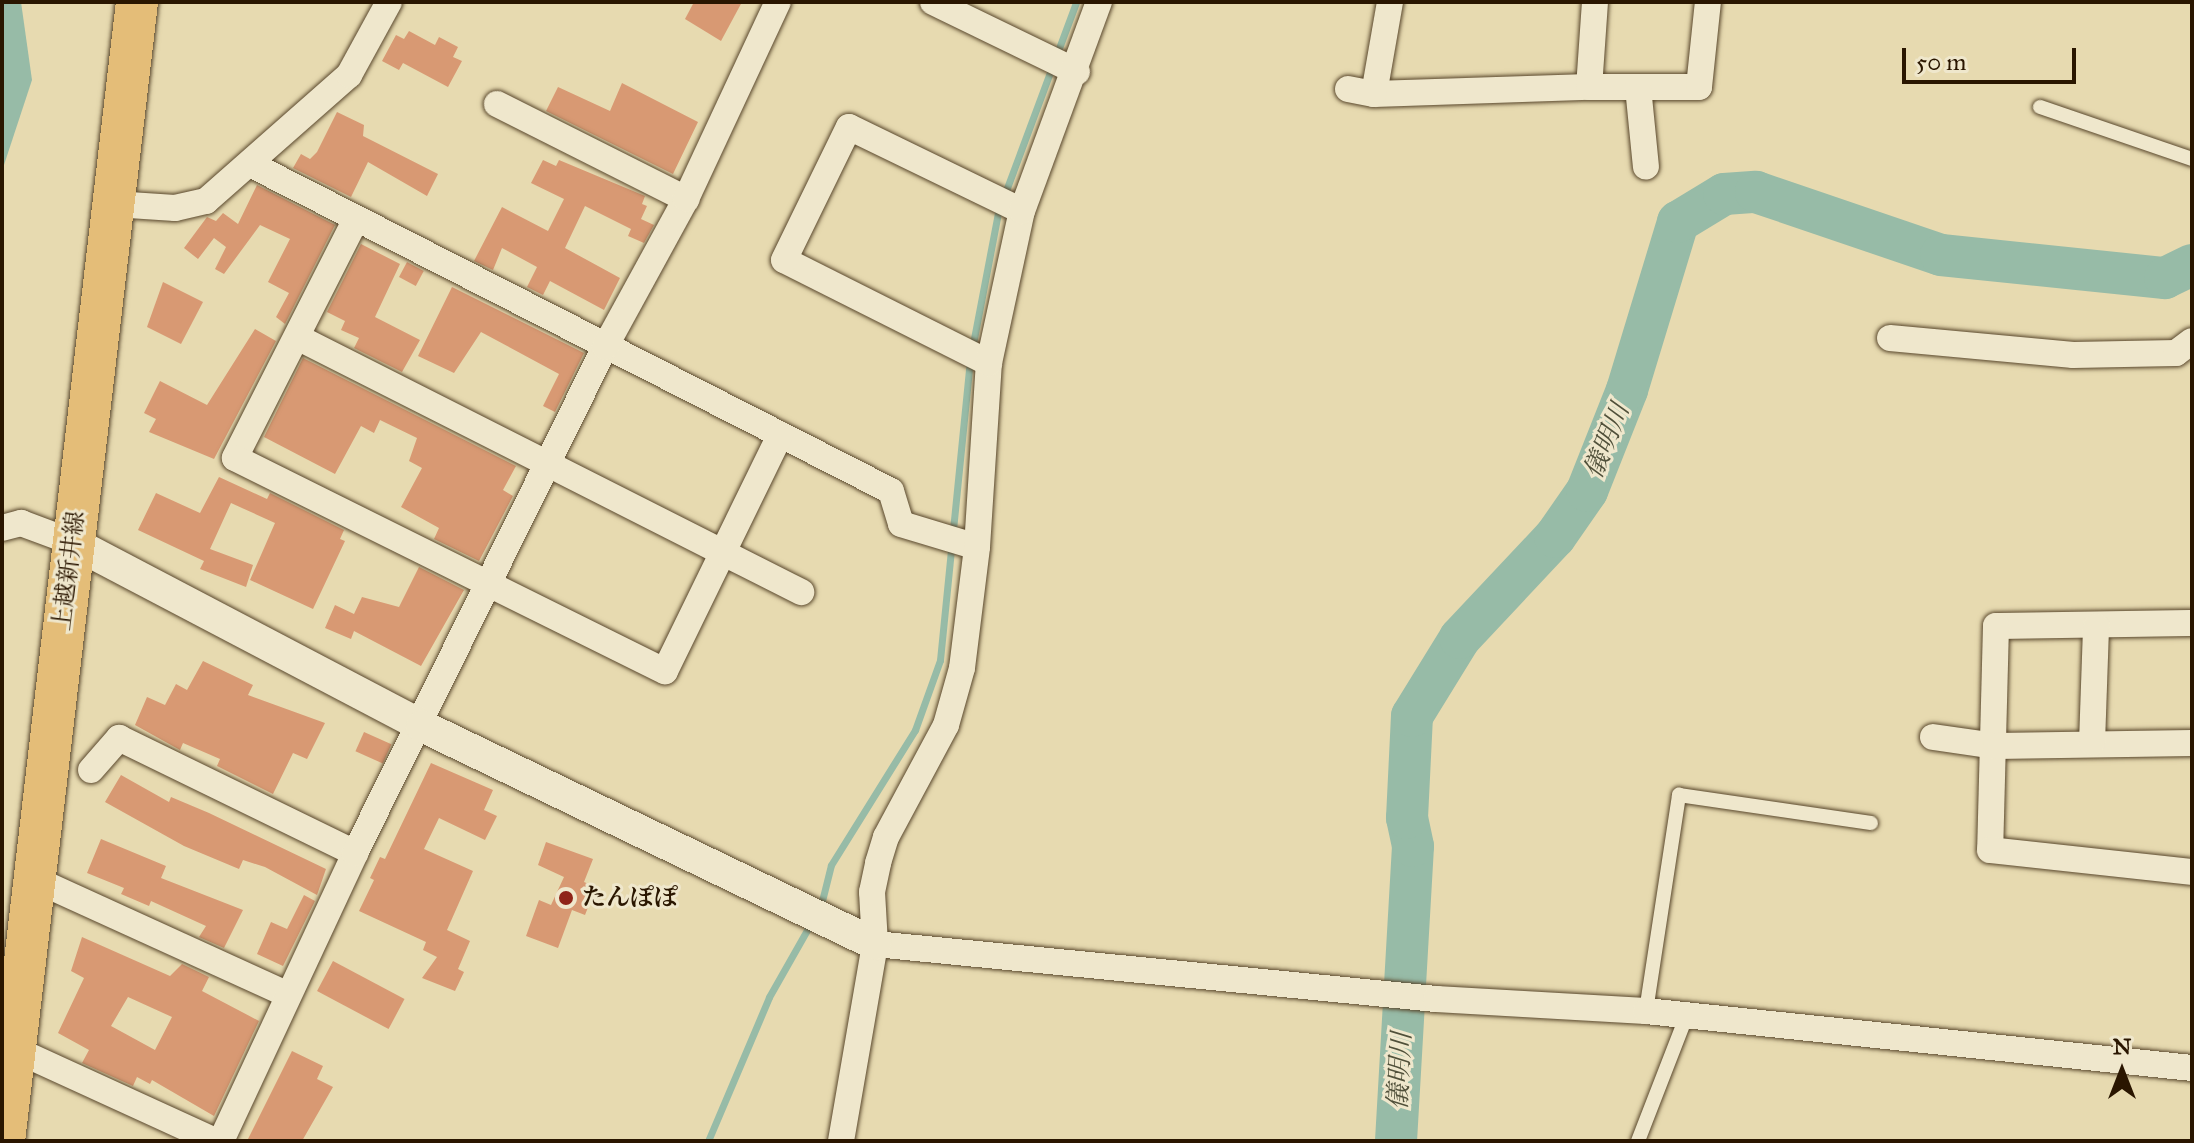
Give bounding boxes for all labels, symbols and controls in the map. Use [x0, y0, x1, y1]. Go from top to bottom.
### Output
scale bar [1906, 32, 2080, 82]
text: 50 m [1916, 47, 1966, 77]
water label: 儀明川 [1578, 399, 1636, 483]
street label: 上越新井線 [47, 510, 91, 632]
place label: たんぽぽ [582, 884, 678, 912]
marker: たんぽぽ [557, 889, 575, 907]
water label: 儀明川 [1382, 1031, 1418, 1111]
north arrow [2082, 1031, 2162, 1111]
text: N [2113, 1033, 2131, 1060]

